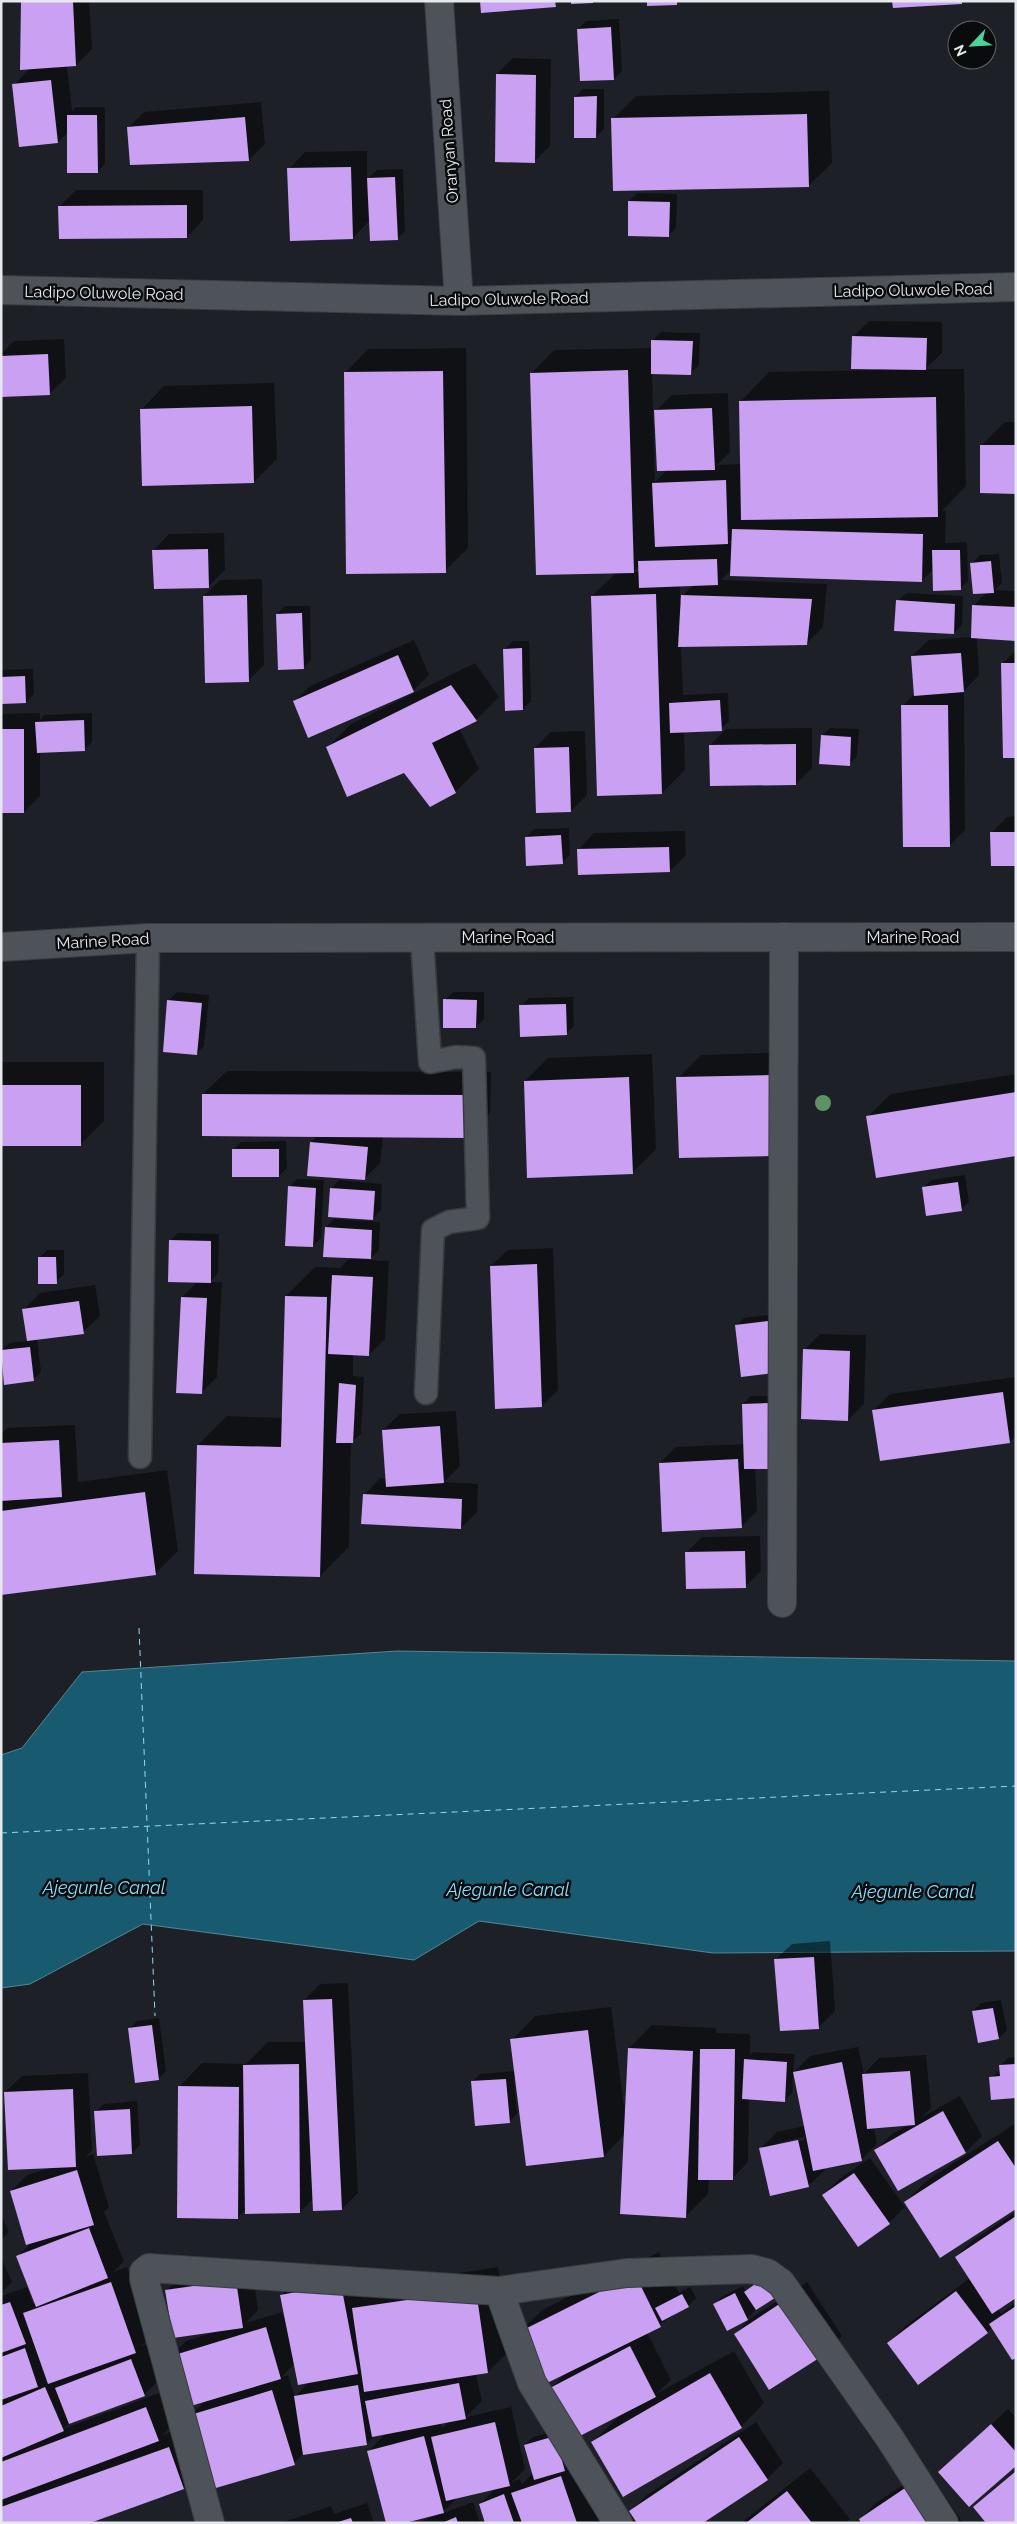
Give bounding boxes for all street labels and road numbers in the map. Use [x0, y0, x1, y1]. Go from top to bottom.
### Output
street label: Oranyan Road [436, 98, 462, 204]
street label: Ladipo Oluwole Road [833, 279, 993, 301]
street label: Ladipo Oluwole Road [24, 282, 184, 304]
street label: Ladipo Oluwole Road [429, 288, 589, 310]
street label: Marine Road [462, 928, 555, 947]
street label: Marine Road [867, 928, 960, 947]
street label: Marine Road [56, 929, 150, 953]

